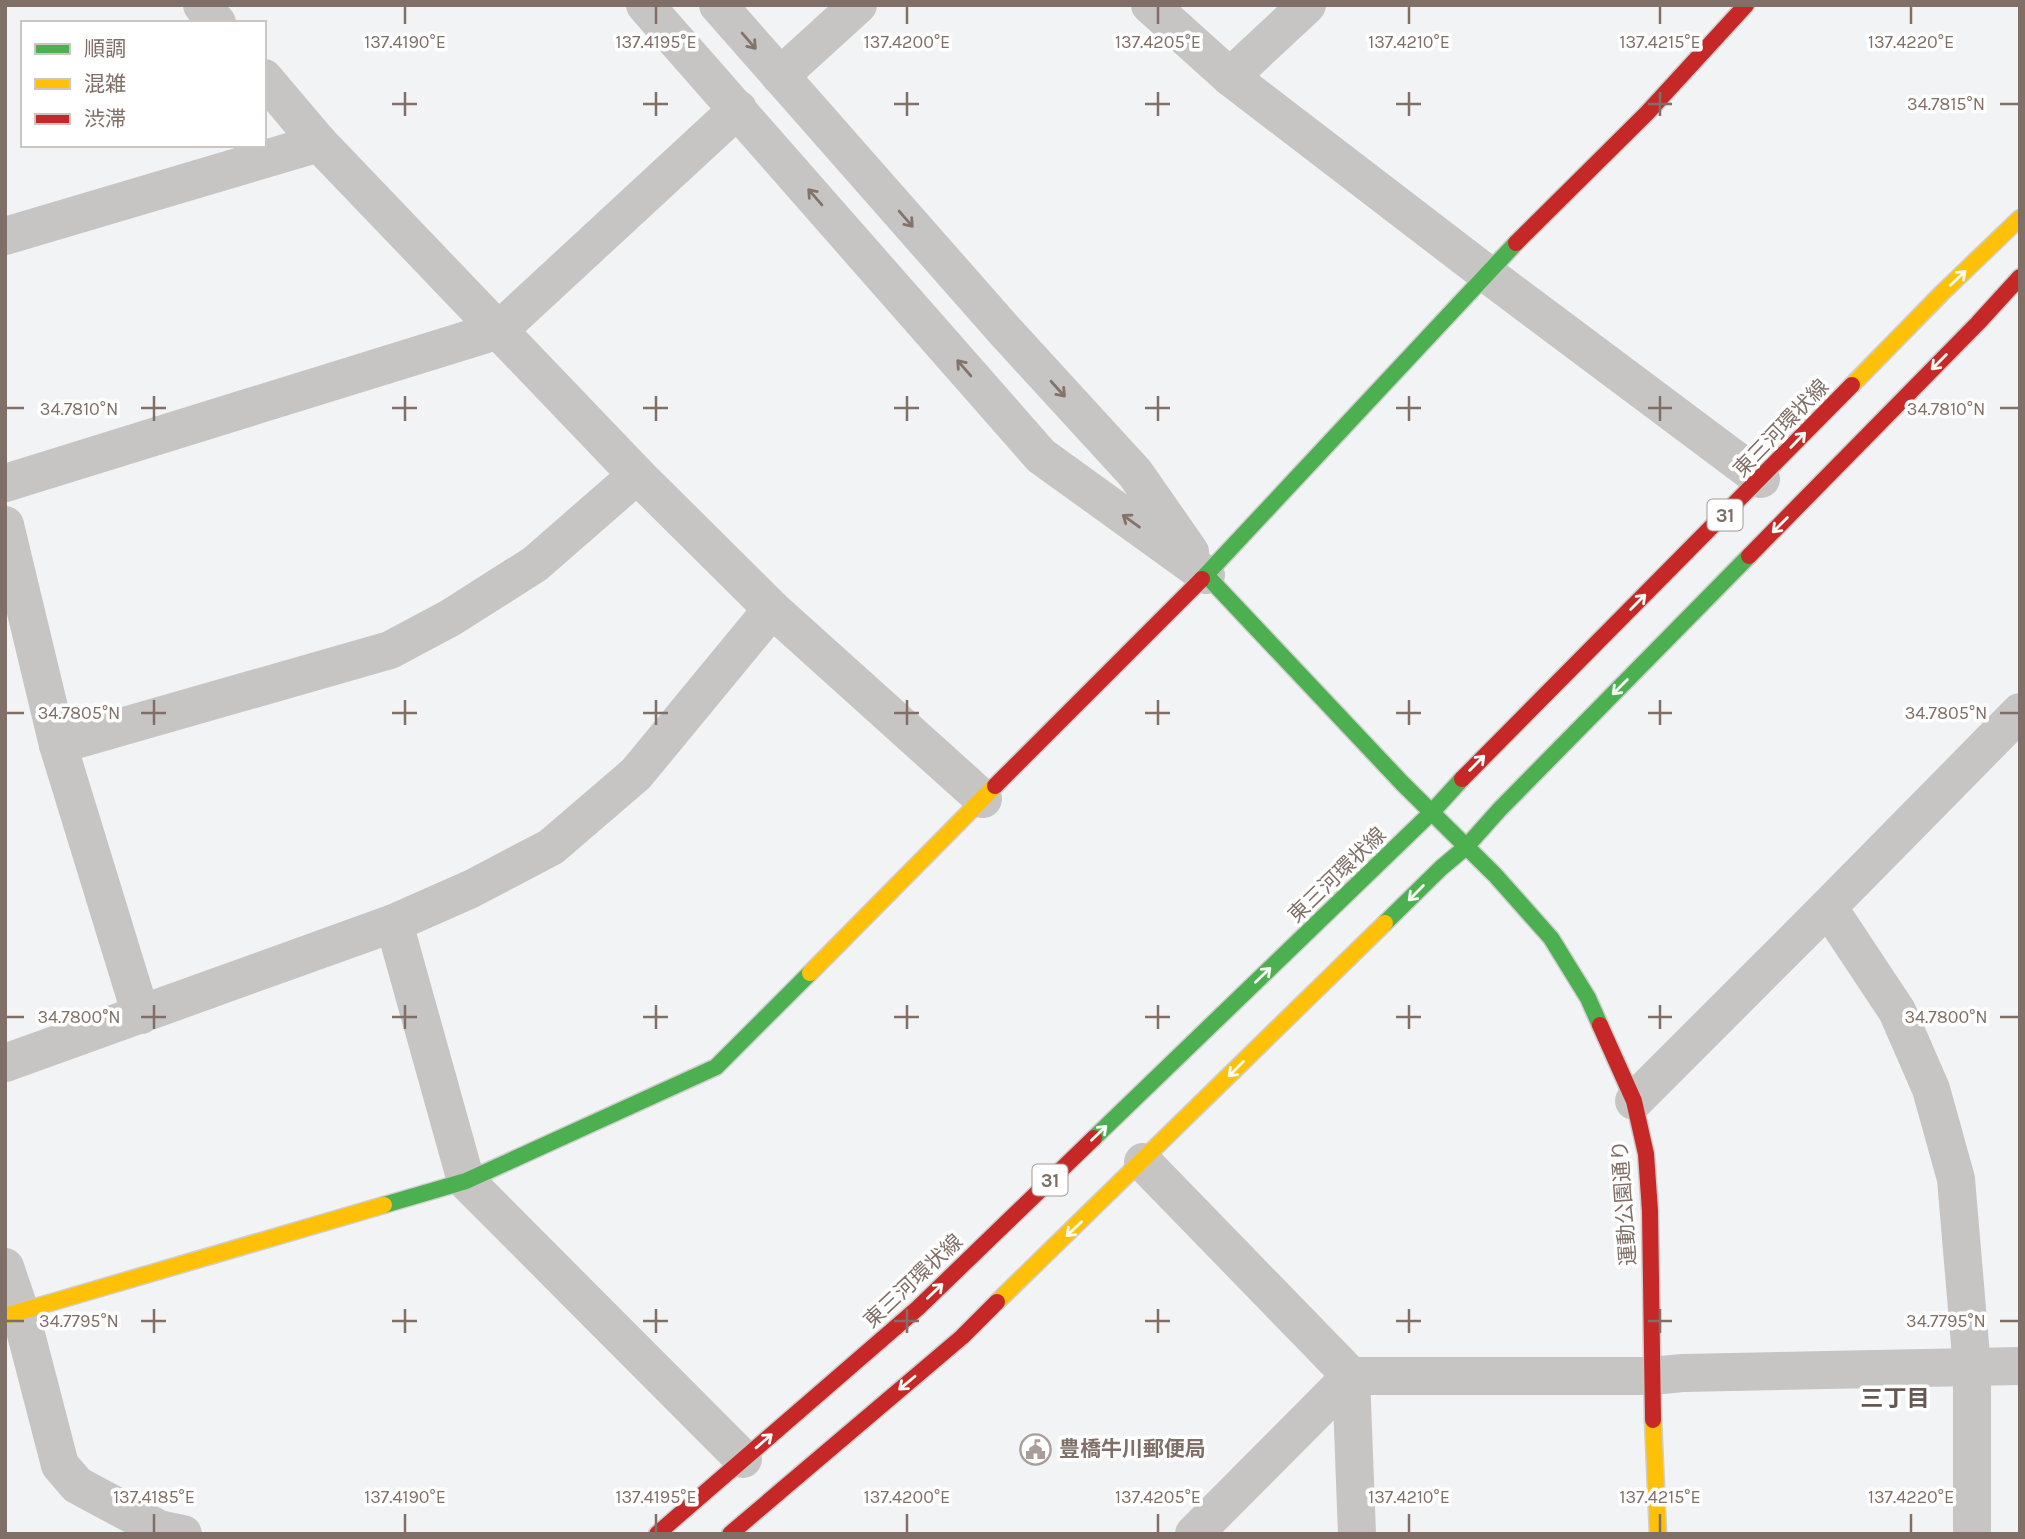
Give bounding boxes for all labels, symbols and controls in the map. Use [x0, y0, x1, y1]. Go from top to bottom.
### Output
legend [21, 21, 266, 147]
text: 137.4190°E [364, 31, 446, 53]
text: 137.4195°E [615, 31, 697, 53]
one-way arrow [741, 31, 757, 49]
text: 137.4200°E [864, 31, 950, 53]
text: 137.4205°E [1115, 31, 1201, 53]
text: 137.4210°E [1368, 31, 1450, 53]
text: 137.4215°E [1619, 31, 1701, 53]
text: 137.4220°E [1868, 31, 1954, 53]
text: 順調 [84, 37, 126, 61]
text: 混雑 [84, 72, 126, 96]
text: 34.7815°N [1907, 93, 1985, 115]
text: 渋滞 [84, 107, 126, 131]
one-way arrow [807, 188, 823, 206]
one-way arrow [898, 210, 914, 228]
one-way arrow [1949, 270, 1966, 287]
one-way arrow [1931, 354, 1948, 371]
one-way arrow [956, 359, 972, 377]
street label: 東三河環状線 [1729, 374, 1833, 482]
one-way arrow [1049, 380, 1066, 397]
text: 34.7810°N [40, 398, 118, 420]
text: 34.7810°N [1907, 398, 1985, 420]
one-way arrow [1790, 432, 1807, 449]
road number: 31 [1708, 500, 1742, 530]
one-way arrow [1122, 514, 1141, 528]
one-way arrow [1771, 516, 1788, 533]
one-way arrow [1630, 593, 1647, 610]
one-way arrow [1612, 678, 1629, 695]
text: 34.7805°N [38, 702, 120, 724]
text: 34.7805°N [1905, 702, 1987, 724]
one-way arrow [1469, 754, 1486, 771]
street label: 東三河環状線 [1283, 823, 1391, 927]
one-way arrow [1407, 884, 1424, 901]
one-way arrow [1254, 967, 1271, 984]
text: 34.7800°N [37, 1006, 121, 1028]
text: 34.7800°N [1904, 1006, 1988, 1028]
one-way arrow [1228, 1061, 1245, 1078]
one-way arrow [1090, 1125, 1107, 1142]
street label: 運動公園通り [1608, 1139, 1640, 1267]
road number: 31 [1032, 1164, 1068, 1196]
one-way arrow [1065, 1220, 1082, 1237]
street label: 東三河環状線 [859, 1229, 967, 1333]
one-way arrow [926, 1283, 943, 1300]
text: 34.7795°N [39, 1310, 119, 1332]
text: 34.7795°N [1906, 1310, 1986, 1332]
one-way arrow [898, 1375, 916, 1391]
district label: 三丁目 [1861, 1385, 1930, 1412]
public building icon: 豊橋牛川郵便局 [1019, 1432, 1053, 1466]
one-way arrow [755, 1433, 773, 1449]
place label: 豊橋牛川郵便局 [1059, 1437, 1206, 1461]
text: 137.4185°E [113, 1486, 195, 1508]
text: 137.4190°E [364, 1486, 446, 1508]
text: 137.4195°E [615, 1486, 697, 1508]
text: 137.4200°E [864, 1486, 950, 1508]
text: 137.4205°E [1115, 1486, 1201, 1508]
text: 137.4210°E [1368, 1486, 1450, 1508]
text: 137.4215°E [1619, 1486, 1701, 1508]
text: 137.4220°E [1868, 1486, 1954, 1508]

